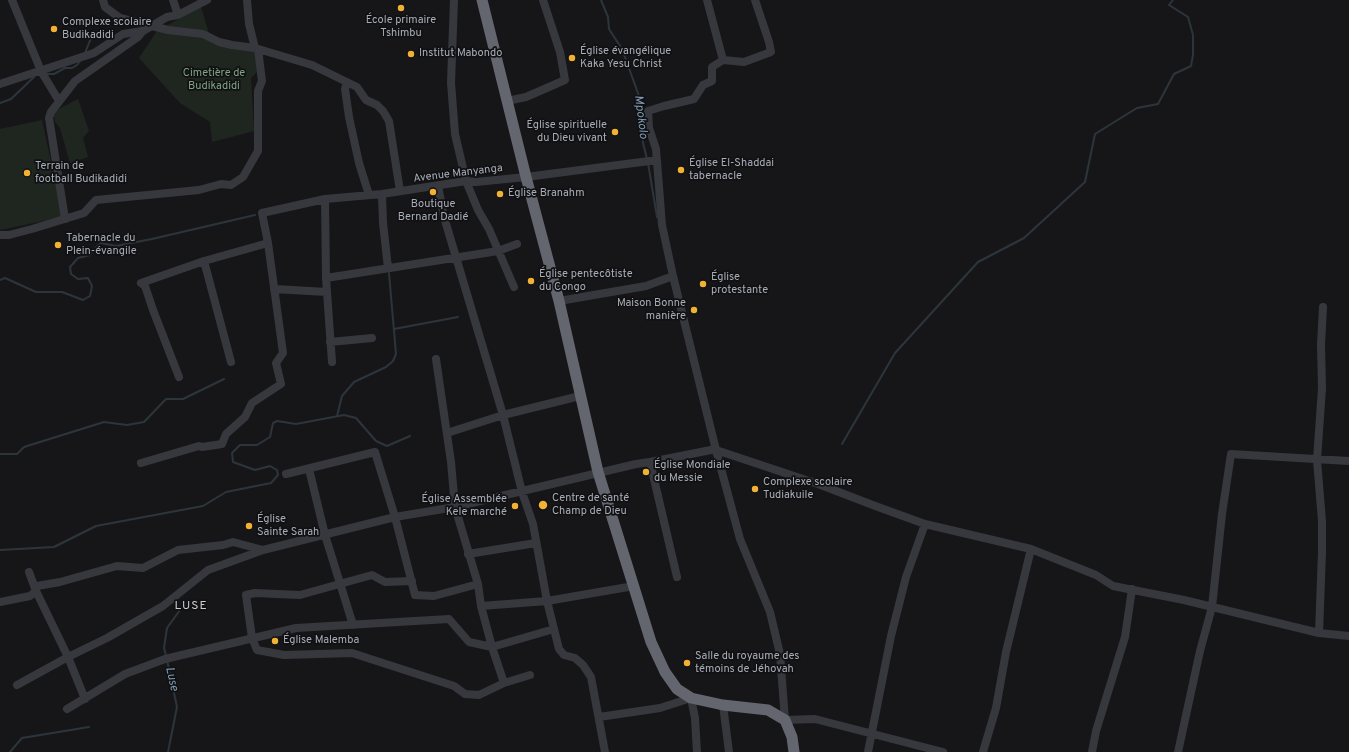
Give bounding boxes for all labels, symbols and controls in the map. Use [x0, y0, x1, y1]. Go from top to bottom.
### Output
marker: École primaire Tshimbu [396, 3, 406, 13]
place label: École primaire Tshimbu [366, 14, 436, 40]
place label: Complexe scolaire Budikadidi [62, 16, 151, 42]
marker: Complexe scolaire Budikadidi [49, 24, 59, 34]
place label: Église évangélique Kaka Yesu Christ [580, 45, 671, 71]
place label: Institut Mabondo [419, 47, 502, 61]
marker: Institut Mabondo [406, 49, 416, 59]
marker: Église évangélique Kaka Yesu Christ [567, 53, 577, 63]
park label: Cimetière de Budikadidi [183, 67, 245, 93]
water label: Mpokolo [630, 94, 650, 140]
place label: Église spirituelle du Dieu vivant [527, 119, 607, 145]
marker: Église spirituelle du Dieu vivant [610, 127, 620, 137]
place label: Église El-Shaddai tabernacle [689, 157, 774, 183]
place label: Terrain de football Budikadidi [35, 160, 127, 186]
street label: Avenue Manyanga [413, 162, 503, 186]
marker: Église El-Shaddai tabernacle [676, 165, 686, 175]
marker: Terrain de football Budikadidi [22, 168, 32, 178]
marker: Boutique Bernard Dadié [428, 187, 438, 197]
place label: Église Branahm [508, 187, 585, 201]
marker: Église Branahm [495, 189, 505, 199]
place label: Boutique Bernard Dadié [398, 198, 468, 224]
place label: Tabernacle du Plein-évangile [66, 232, 137, 258]
marker: Tabernacle du Plein-évangile [53, 240, 63, 250]
place label: Église pentecôtiste du Congo [539, 268, 633, 294]
place label: Église protestante [711, 271, 768, 297]
marker: Église pentecôtiste du Congo [526, 276, 536, 286]
marker: Église protestante [698, 279, 708, 289]
place label: Maison Bonne manière [617, 297, 686, 323]
marker: Maison Bonne manière [689, 305, 699, 315]
place label: Église Mondiale du Messie [654, 459, 730, 485]
marker: Église Mondiale du Messie [641, 467, 651, 477]
place label: Complexe scolaire Tudiakuile [763, 476, 852, 502]
marker: Complexe scolaire Tudiakuile [750, 484, 760, 494]
place label: Centre de santé Champ de Dieu [552, 492, 629, 518]
place label: Église Assemblée Kele marché [422, 493, 507, 519]
marker: Centre de santé Champ de Dieu [537, 499, 549, 511]
marker: Église Assemblée Kele marché [510, 501, 520, 511]
place label: Église Sainte Sarah [257, 513, 319, 539]
marker: Église Sainte Sarah [244, 521, 254, 531]
district label: LUSE [174, 600, 208, 614]
place label: Église Malemba [283, 634, 359, 648]
marker: Église Malemba [270, 636, 280, 646]
place label: Salle du royaume des témoins de Jéhovah [695, 650, 799, 676]
marker: Salle du royaume des témoins de Jéhovah [682, 658, 692, 668]
water label: Luse [161, 665, 181, 693]

